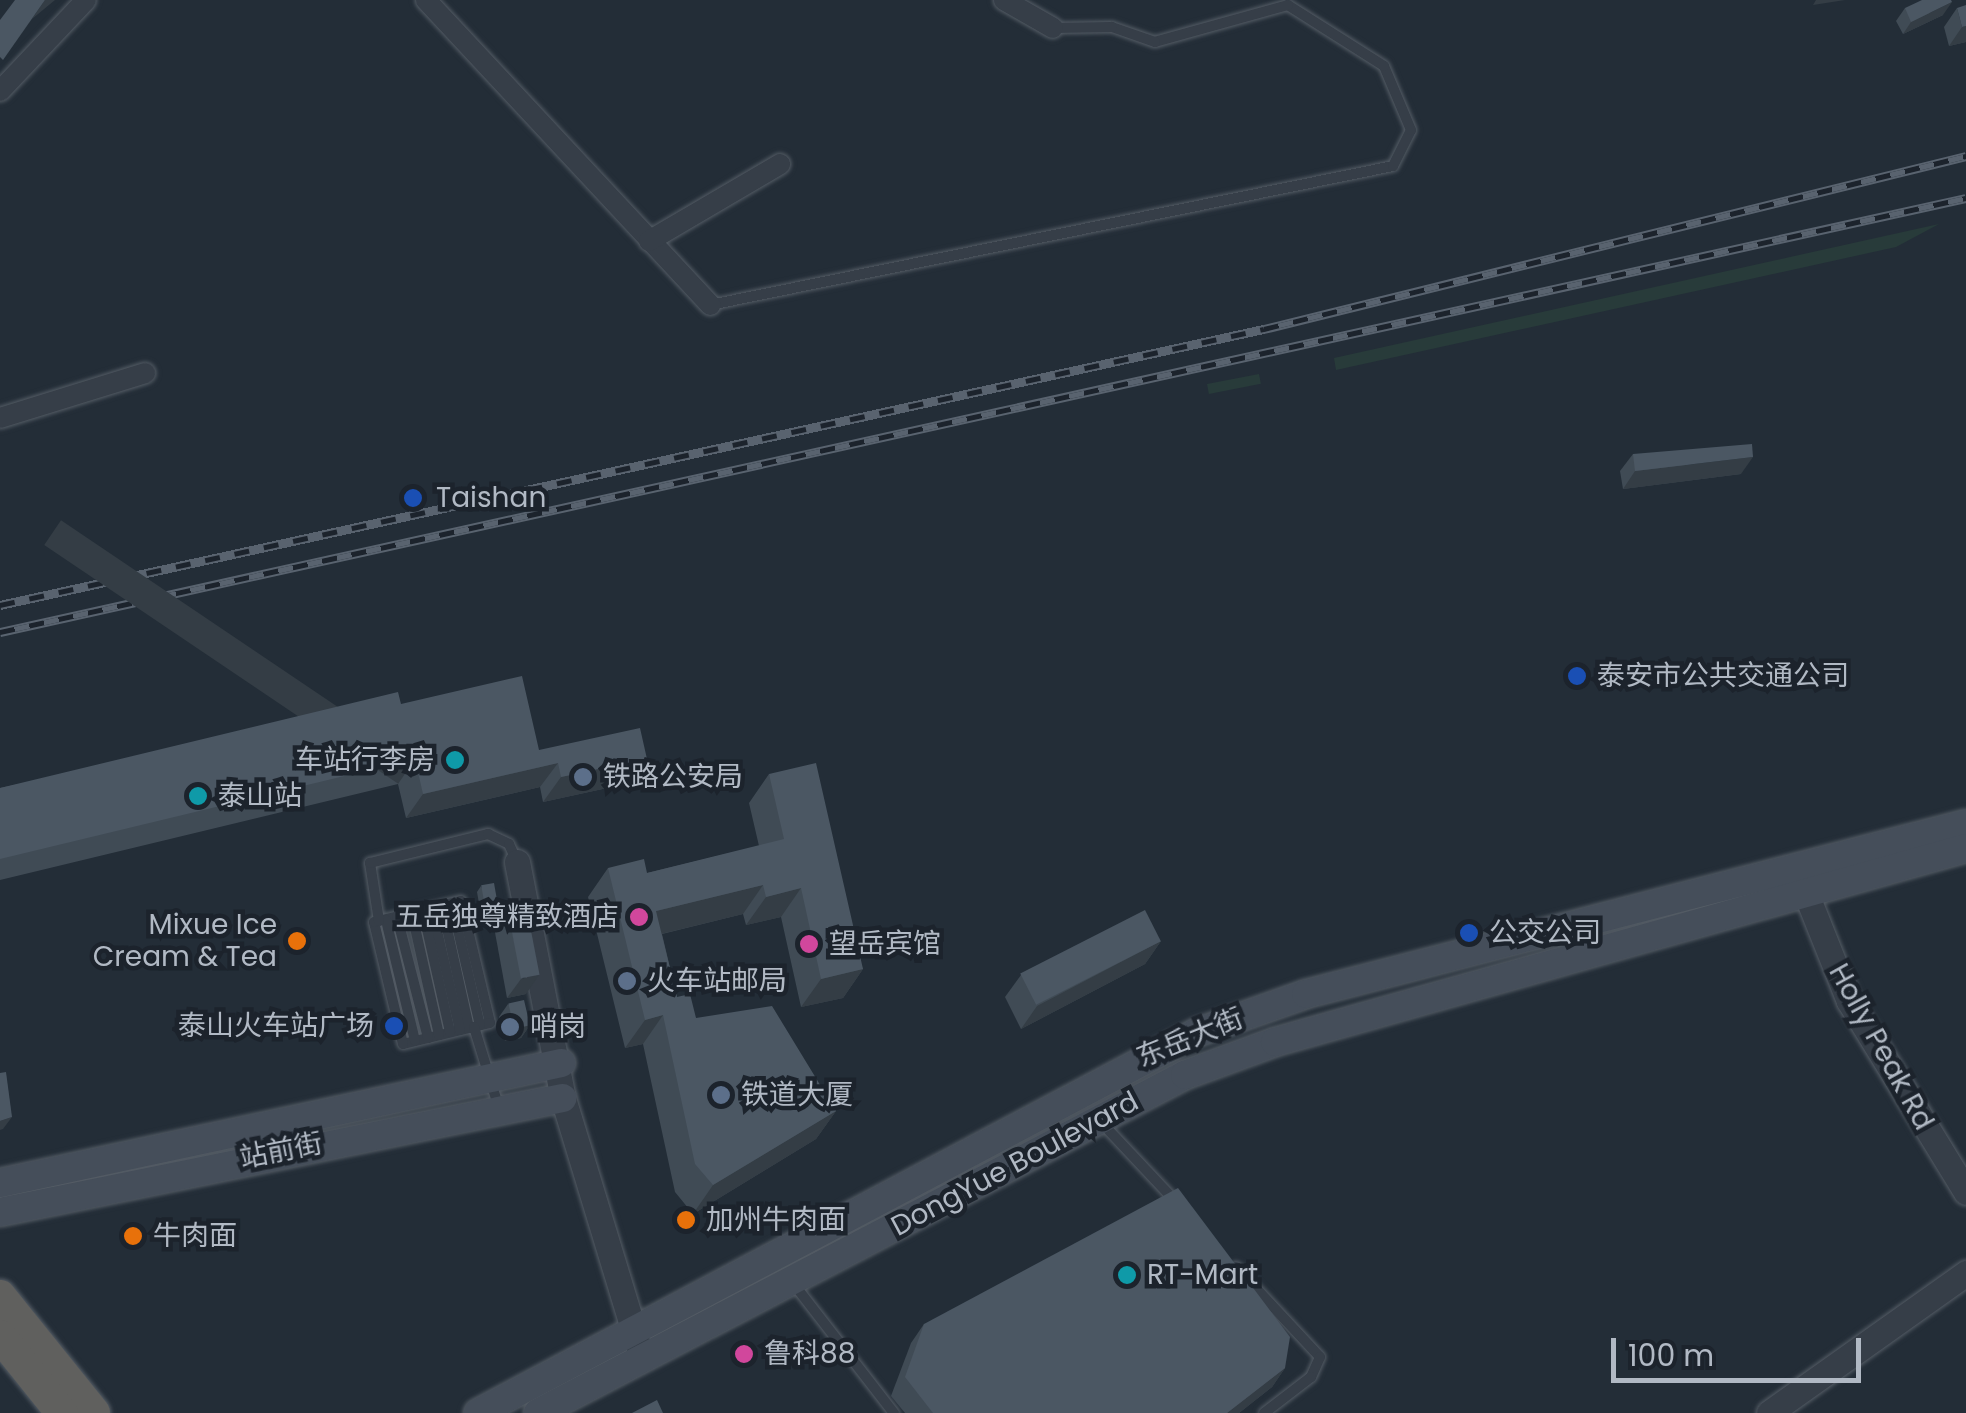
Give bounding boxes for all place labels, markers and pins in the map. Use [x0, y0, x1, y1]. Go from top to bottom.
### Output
place label: Taishan [436, 481, 546, 515]
marker: Taishan [400, 485, 426, 511]
place label: 泰安市公共交通公司 [1597, 659, 1849, 693]
marker: 泰安市公共交通公司 [1566, 665, 1588, 687]
place label: 车站行李房 [295, 743, 435, 777]
marker: 车站行李房 [444, 749, 466, 771]
place label: 铁路公安局 [603, 760, 743, 794]
marker: 铁路公安局 [572, 766, 594, 788]
place label: 泰山站 [218, 779, 302, 813]
marker: 泰山站 [187, 785, 209, 807]
place label: 五岳独尊精致酒店 [395, 900, 619, 934]
marker: 五岳独尊精致酒店 [628, 906, 650, 928]
place label: Mixue Ice Cream & Tea [93, 908, 277, 974]
place label: 公交公司 [1489, 916, 1601, 950]
marker: 公交公司 [1458, 922, 1480, 944]
place label: 望岳宾馆 [829, 927, 941, 961]
marker: Mixue Ice Cream & Tea [286, 930, 308, 952]
marker: 望岳宾馆 [798, 933, 820, 955]
place label: 火车站邮局 [647, 964, 787, 998]
marker: 火车站邮局 [616, 970, 638, 992]
place label: 泰山火车站广场 [178, 1009, 374, 1043]
place label: 哨岗 [530, 1010, 586, 1044]
marker: 泰山火车站广场 [383, 1015, 405, 1037]
marker: 哨岗 [499, 1016, 521, 1038]
place label: 铁道大厦 [741, 1078, 853, 1112]
marker: 铁道大厦 [710, 1084, 732, 1106]
place label: 加州牛肉面 [706, 1203, 846, 1237]
marker: 加州牛肉面 [675, 1209, 697, 1231]
place label: 牛肉面 [153, 1219, 237, 1253]
marker: 牛肉面 [122, 1225, 144, 1247]
place label: RT-Mart [1147, 1258, 1258, 1292]
marker: RT-Mart [1116, 1264, 1138, 1286]
place label: 鲁科88 [764, 1337, 855, 1371]
marker: 鲁科88 [733, 1343, 755, 1365]

